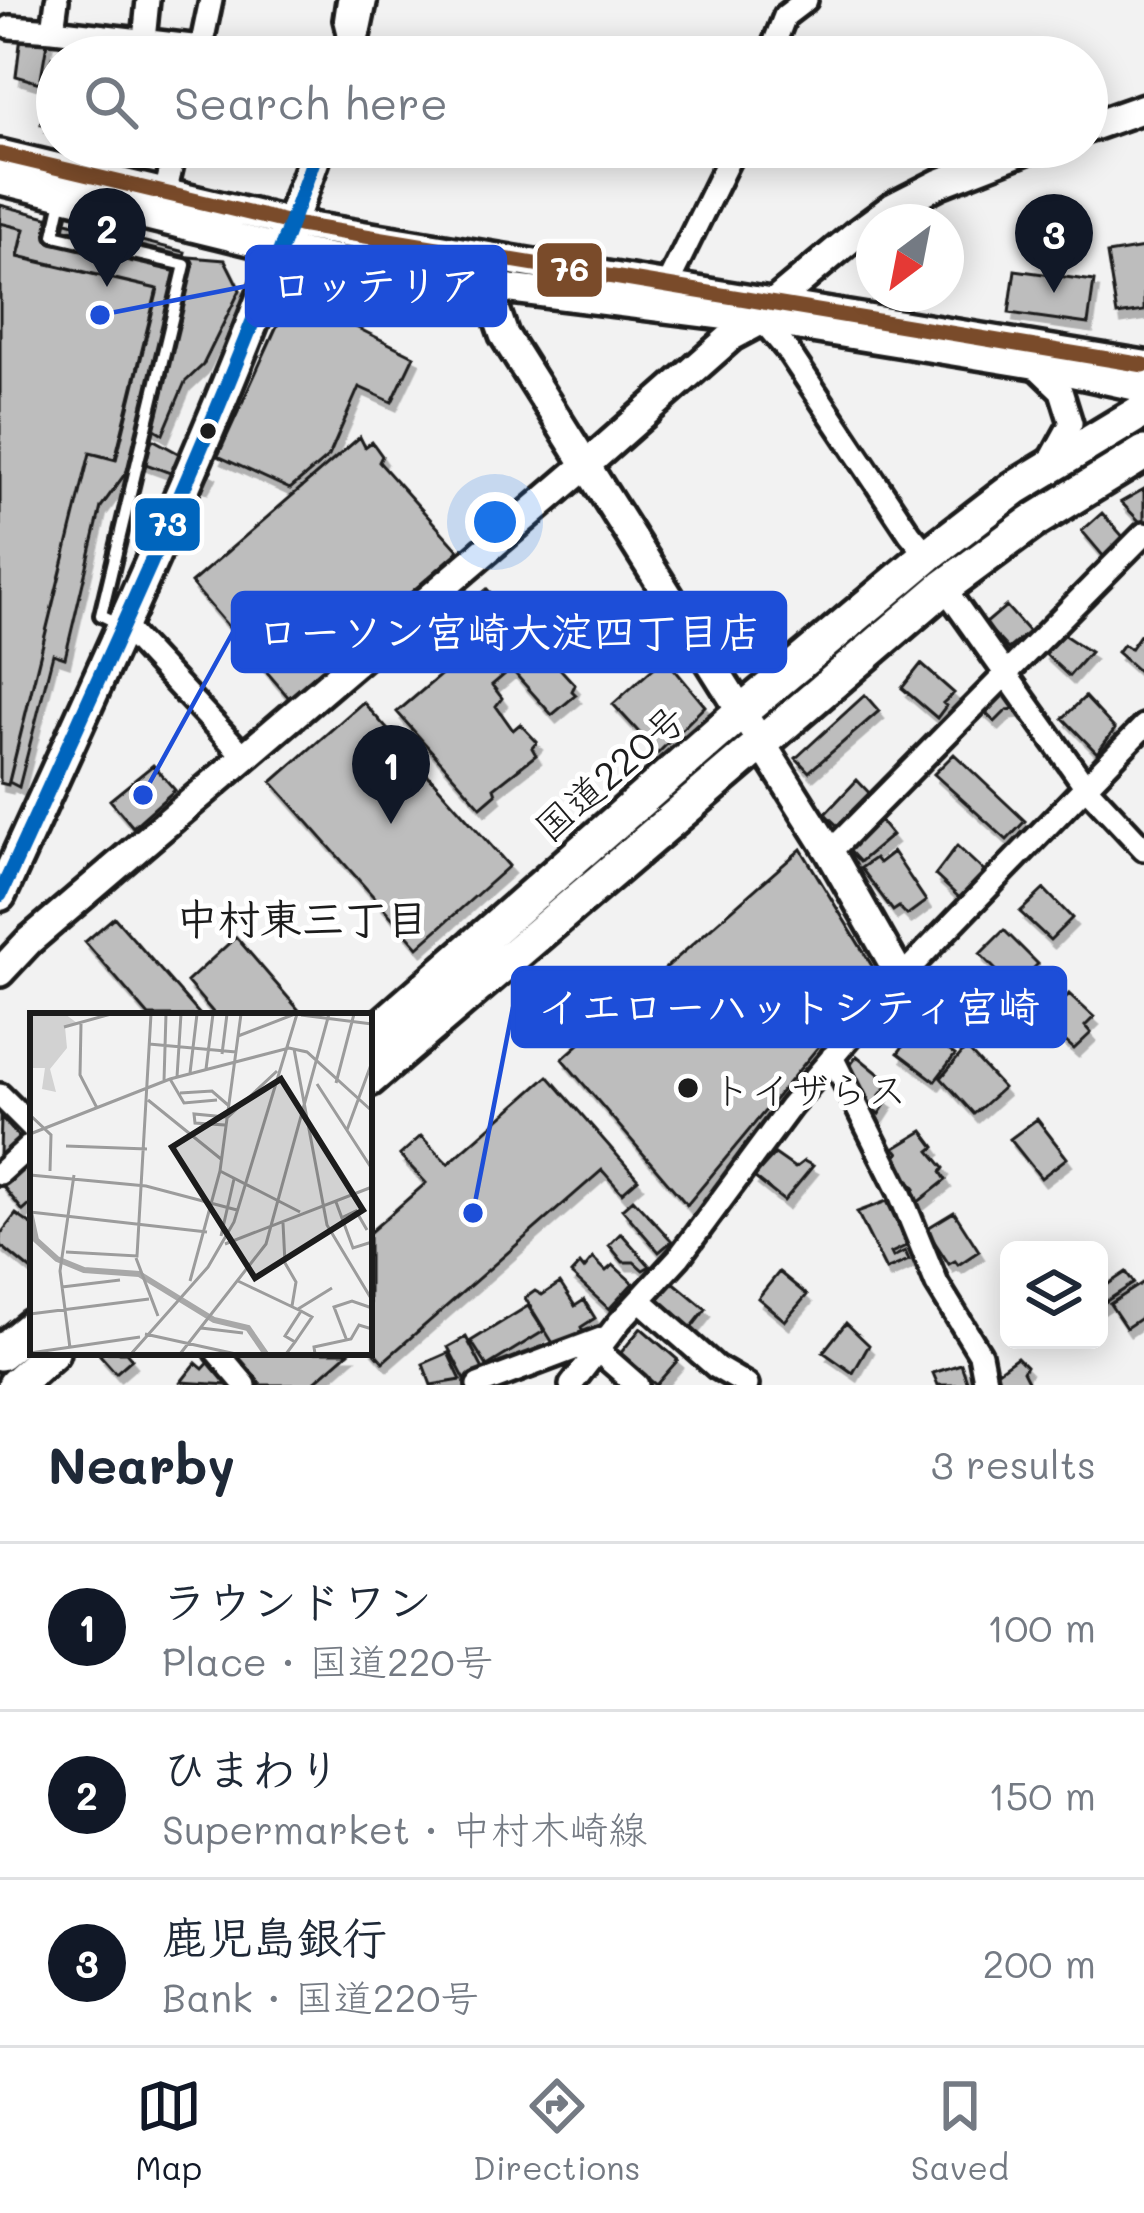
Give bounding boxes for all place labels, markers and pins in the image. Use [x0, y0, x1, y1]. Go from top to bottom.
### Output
pin: 2 [68, 188, 146, 287]
pin: 3 [1015, 194, 1093, 293]
callout: ロッテリア [247, 247, 505, 325]
unlabelled marker [197, 420, 219, 442]
callout: ローソン宮崎大淀四丁目店 [233, 593, 785, 671]
pin: 1 [352, 725, 430, 824]
callout: イエローハットシティ宮崎 [513, 968, 1065, 1046]
place label: トイザらス [712, 1063, 907, 1114]
marker: トイザらス [675, 1075, 701, 1101]

